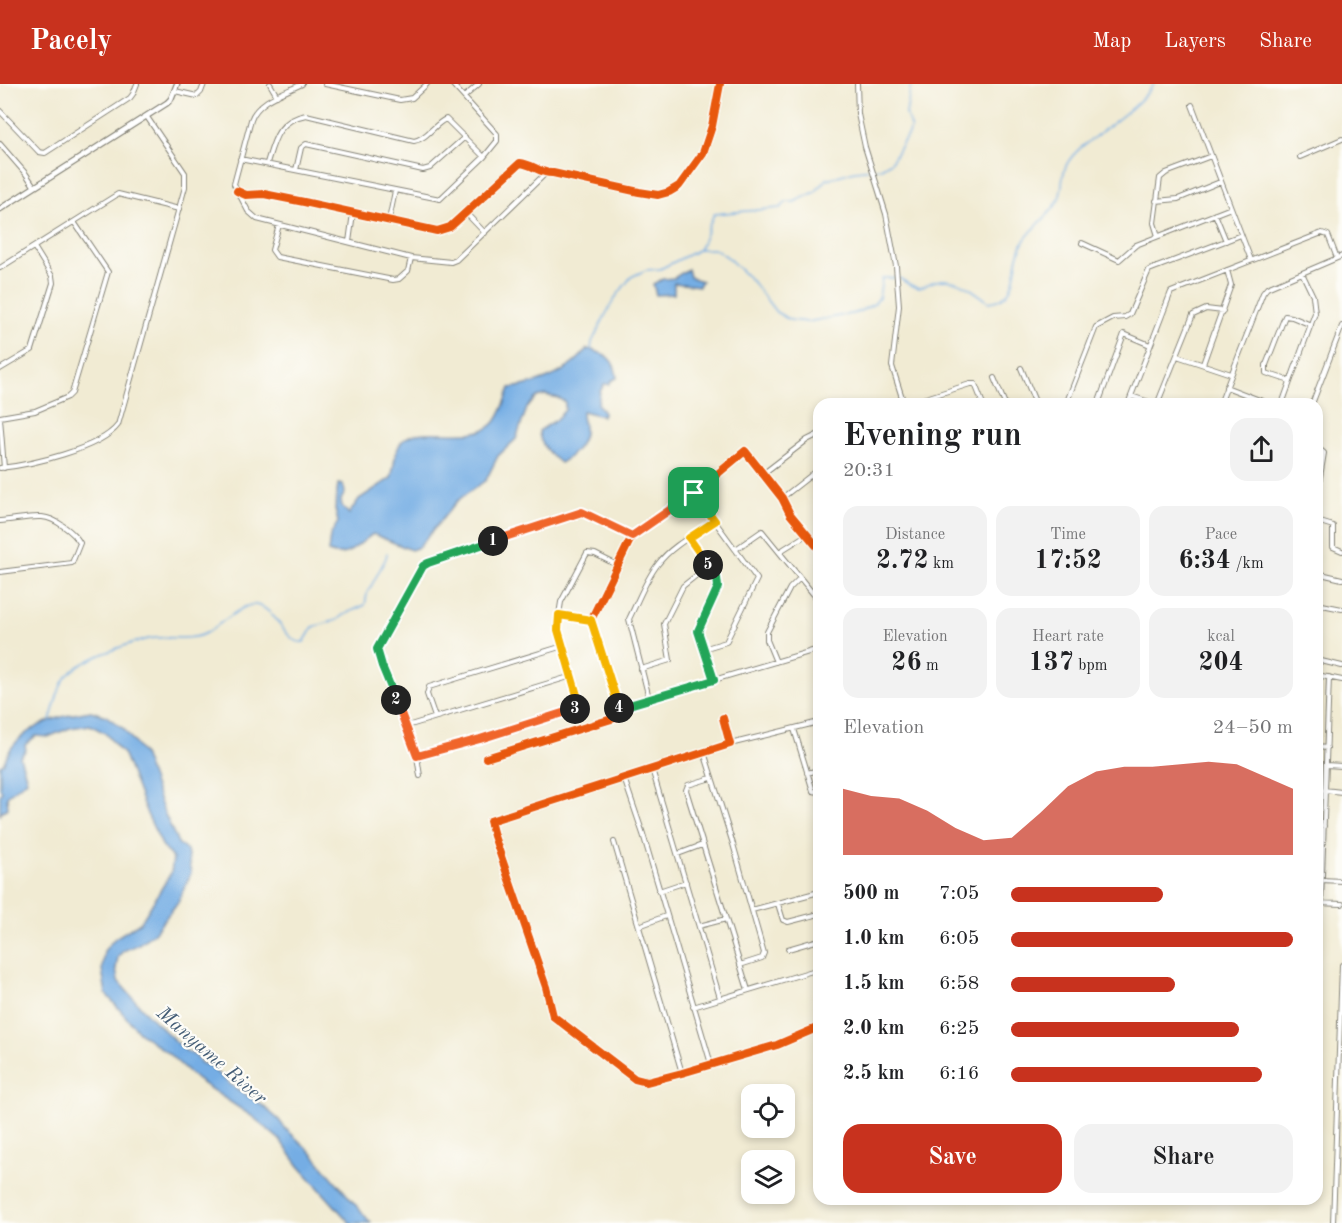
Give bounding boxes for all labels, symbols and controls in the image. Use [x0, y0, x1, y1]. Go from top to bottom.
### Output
text: Pacely [30, 28, 112, 56]
text: Map [1092, 31, 1131, 52]
text: Layers [1164, 31, 1226, 52]
text: Share [1259, 31, 1312, 52]
button: share [1230, 418, 1293, 481]
text: Evening run [843, 420, 1022, 453]
text: 20:31 [843, 461, 895, 481]
pin [668, 467, 719, 518]
icon: arrive [677, 476, 710, 509]
pin: 1 [478, 526, 508, 556]
text: Distance [885, 527, 945, 543]
text: Time [1050, 527, 1086, 543]
text: Pace [1205, 527, 1237, 543]
text: 1 [488, 533, 498, 549]
text: 2.72 [876, 548, 929, 574]
text: 17:52 [1034, 548, 1102, 574]
text: 6:34 [1178, 548, 1231, 574]
pin: 5 [693, 550, 723, 580]
text: km [929, 556, 954, 572]
text: /km [1231, 556, 1264, 572]
text: 5 [703, 557, 713, 573]
text: Elevation [882, 629, 948, 645]
text: Heart rate [1032, 629, 1104, 645]
text: kcal [1207, 629, 1235, 645]
text: 26 [891, 650, 921, 676]
text: 137 [1029, 650, 1074, 676]
text: 204 [1198, 650, 1244, 676]
text: m [921, 658, 939, 674]
text: bpm [1074, 658, 1107, 674]
pin: 2 [381, 685, 411, 715]
text: 2 [391, 692, 401, 708]
pin: 4 [604, 693, 634, 723]
pin: 3 [560, 694, 590, 724]
text: 4 [614, 700, 624, 716]
text: 3 [570, 701, 580, 717]
text: Elevation [843, 718, 924, 738]
text: 24–50 m [1213, 718, 1293, 738]
text: 500 m [843, 884, 899, 904]
text: 7:05 [939, 884, 979, 904]
text: 1.0 km [843, 929, 905, 949]
text: 6:05 [939, 929, 979, 949]
text: 1.5 km [843, 974, 905, 994]
text: 6:58 [939, 974, 979, 994]
water label: Manyame River [152, 1002, 270, 1109]
text: 2.0 km [843, 1019, 905, 1039]
text: 6:25 [939, 1019, 979, 1039]
text: 2.5 km [843, 1064, 905, 1084]
text: 6:16 [939, 1064, 979, 1084]
map controls [741, 1084, 795, 1204]
button: locate [741, 1084, 795, 1138]
button: Save [843, 1124, 1062, 1193]
button: Share [1074, 1124, 1293, 1193]
button: layers [741, 1150, 795, 1204]

